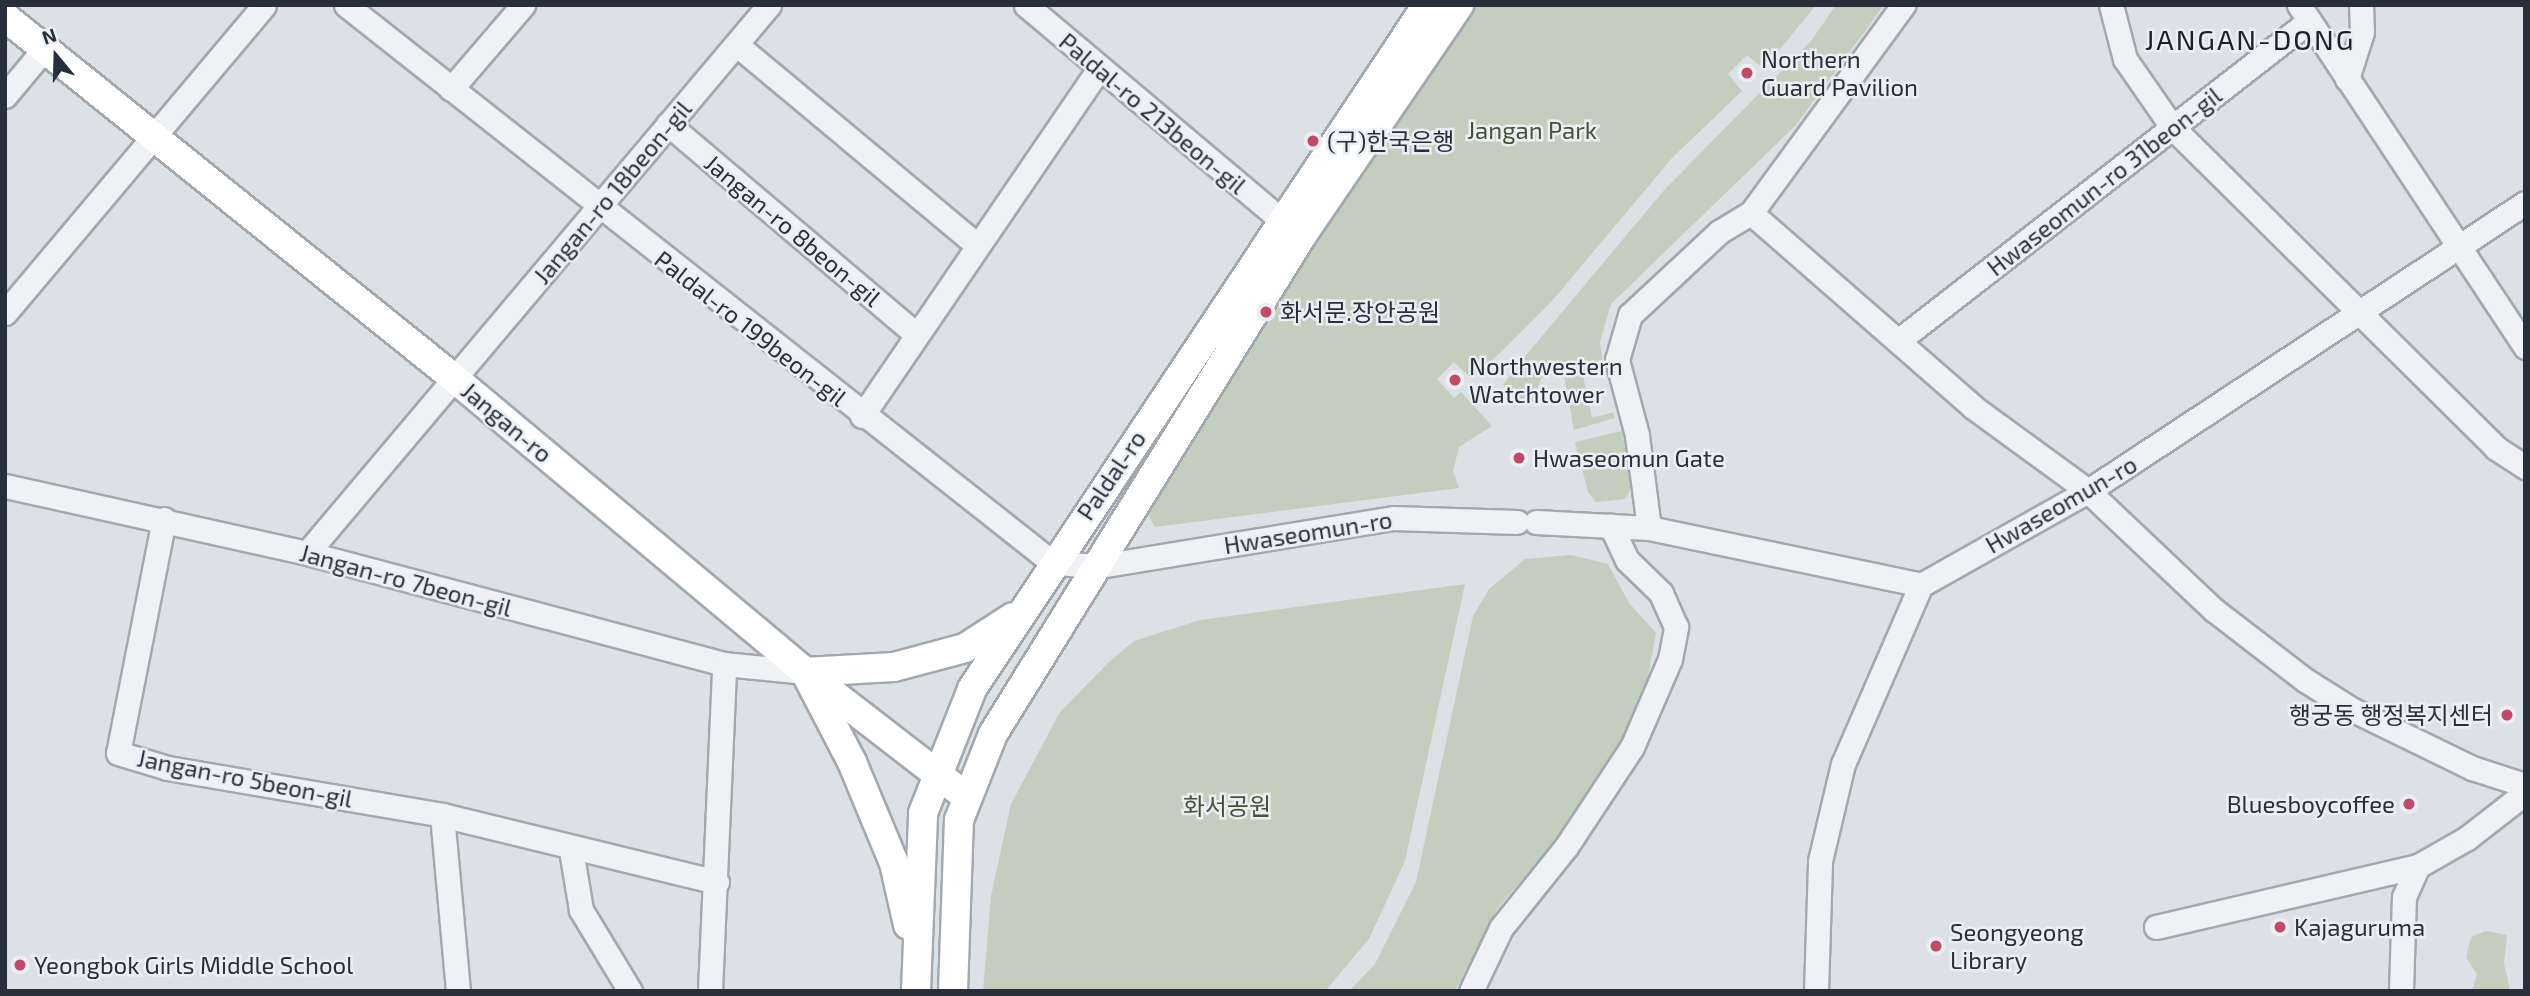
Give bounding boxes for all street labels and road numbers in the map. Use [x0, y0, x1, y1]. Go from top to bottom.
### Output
street label: Paldal-ro 213beon-gil [1054, 27, 1252, 199]
street label: Hwaseomun-ro 31beon-gil [1981, 80, 2227, 282]
street label: Jangan-ro 18beon-gil [527, 95, 697, 289]
street label: Jangan-ro 8beon-gil [699, 148, 887, 312]
street label: Paldal-ro 199beon-gil [649, 244, 853, 412]
street label: Jangan-ro [456, 376, 558, 468]
street label: Paldal-ro [1071, 425, 1151, 525]
street label: Hwaseomun-ro [1980, 449, 2142, 559]
street label: Hwaseomun-ro [1222, 504, 1394, 560]
street label: Jangan-ro 7beon-gil [297, 538, 515, 622]
street label: Jangan-ro 5beon-gil [135, 743, 355, 813]

